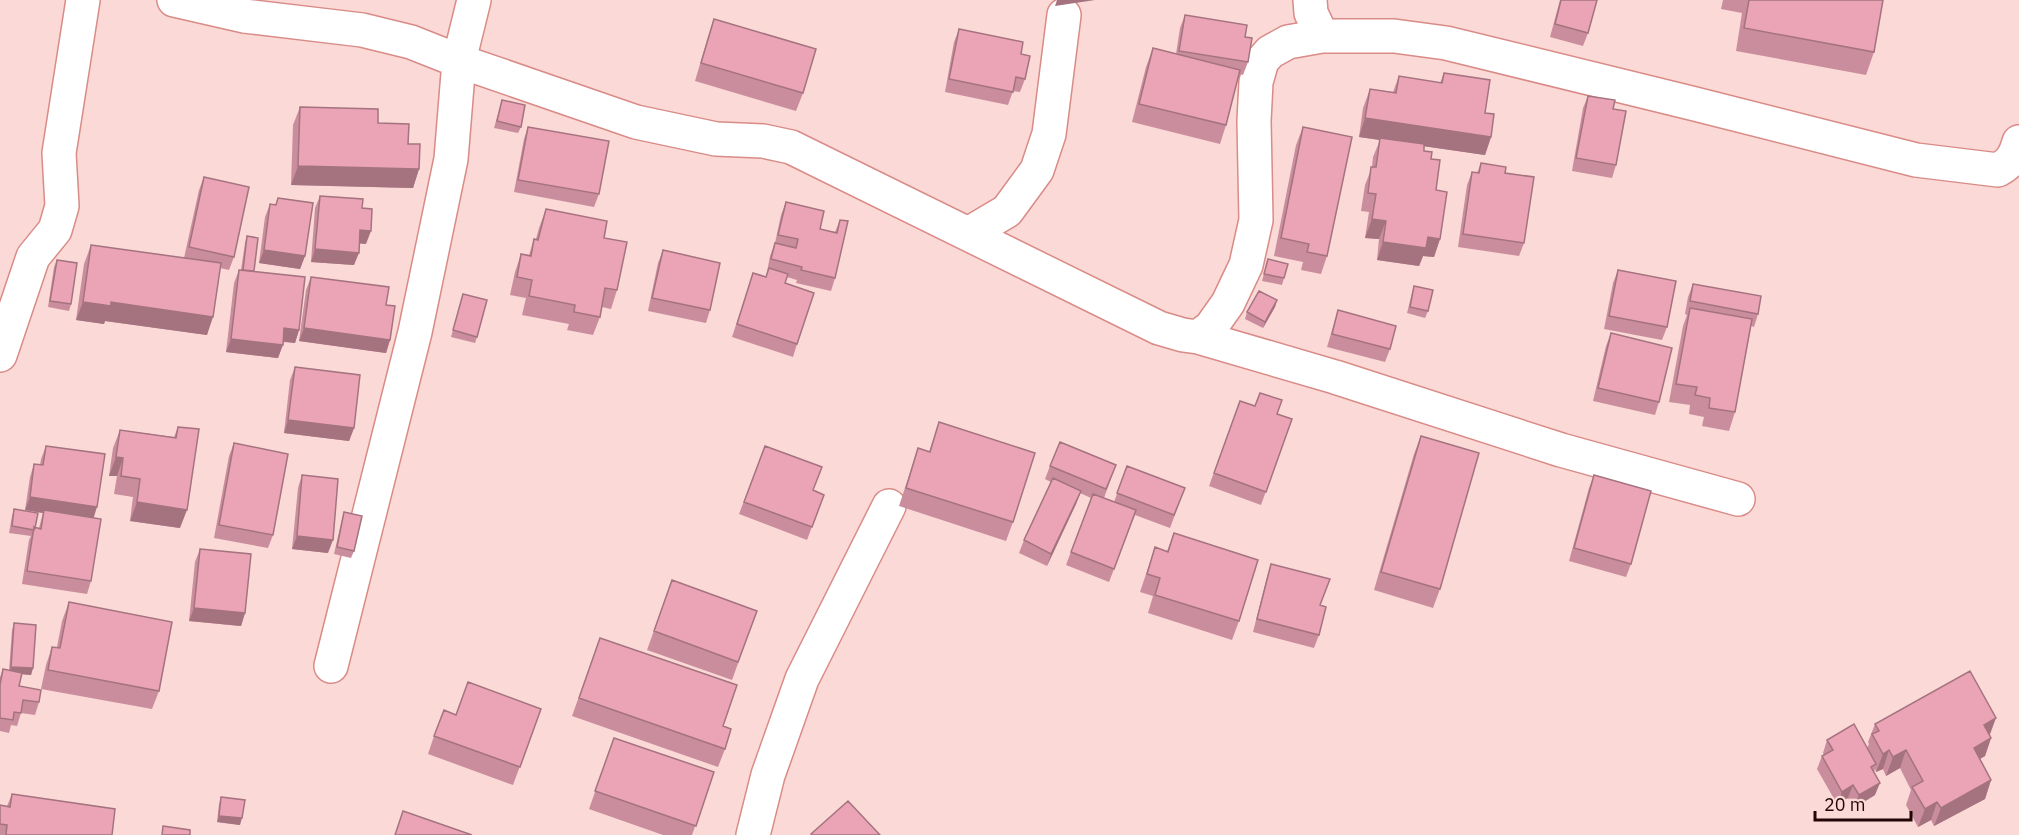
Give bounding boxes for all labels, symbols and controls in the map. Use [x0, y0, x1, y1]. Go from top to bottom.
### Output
scale bar [1815, 784, 1911, 822]
text: 20 m [1824, 793, 1866, 816]

